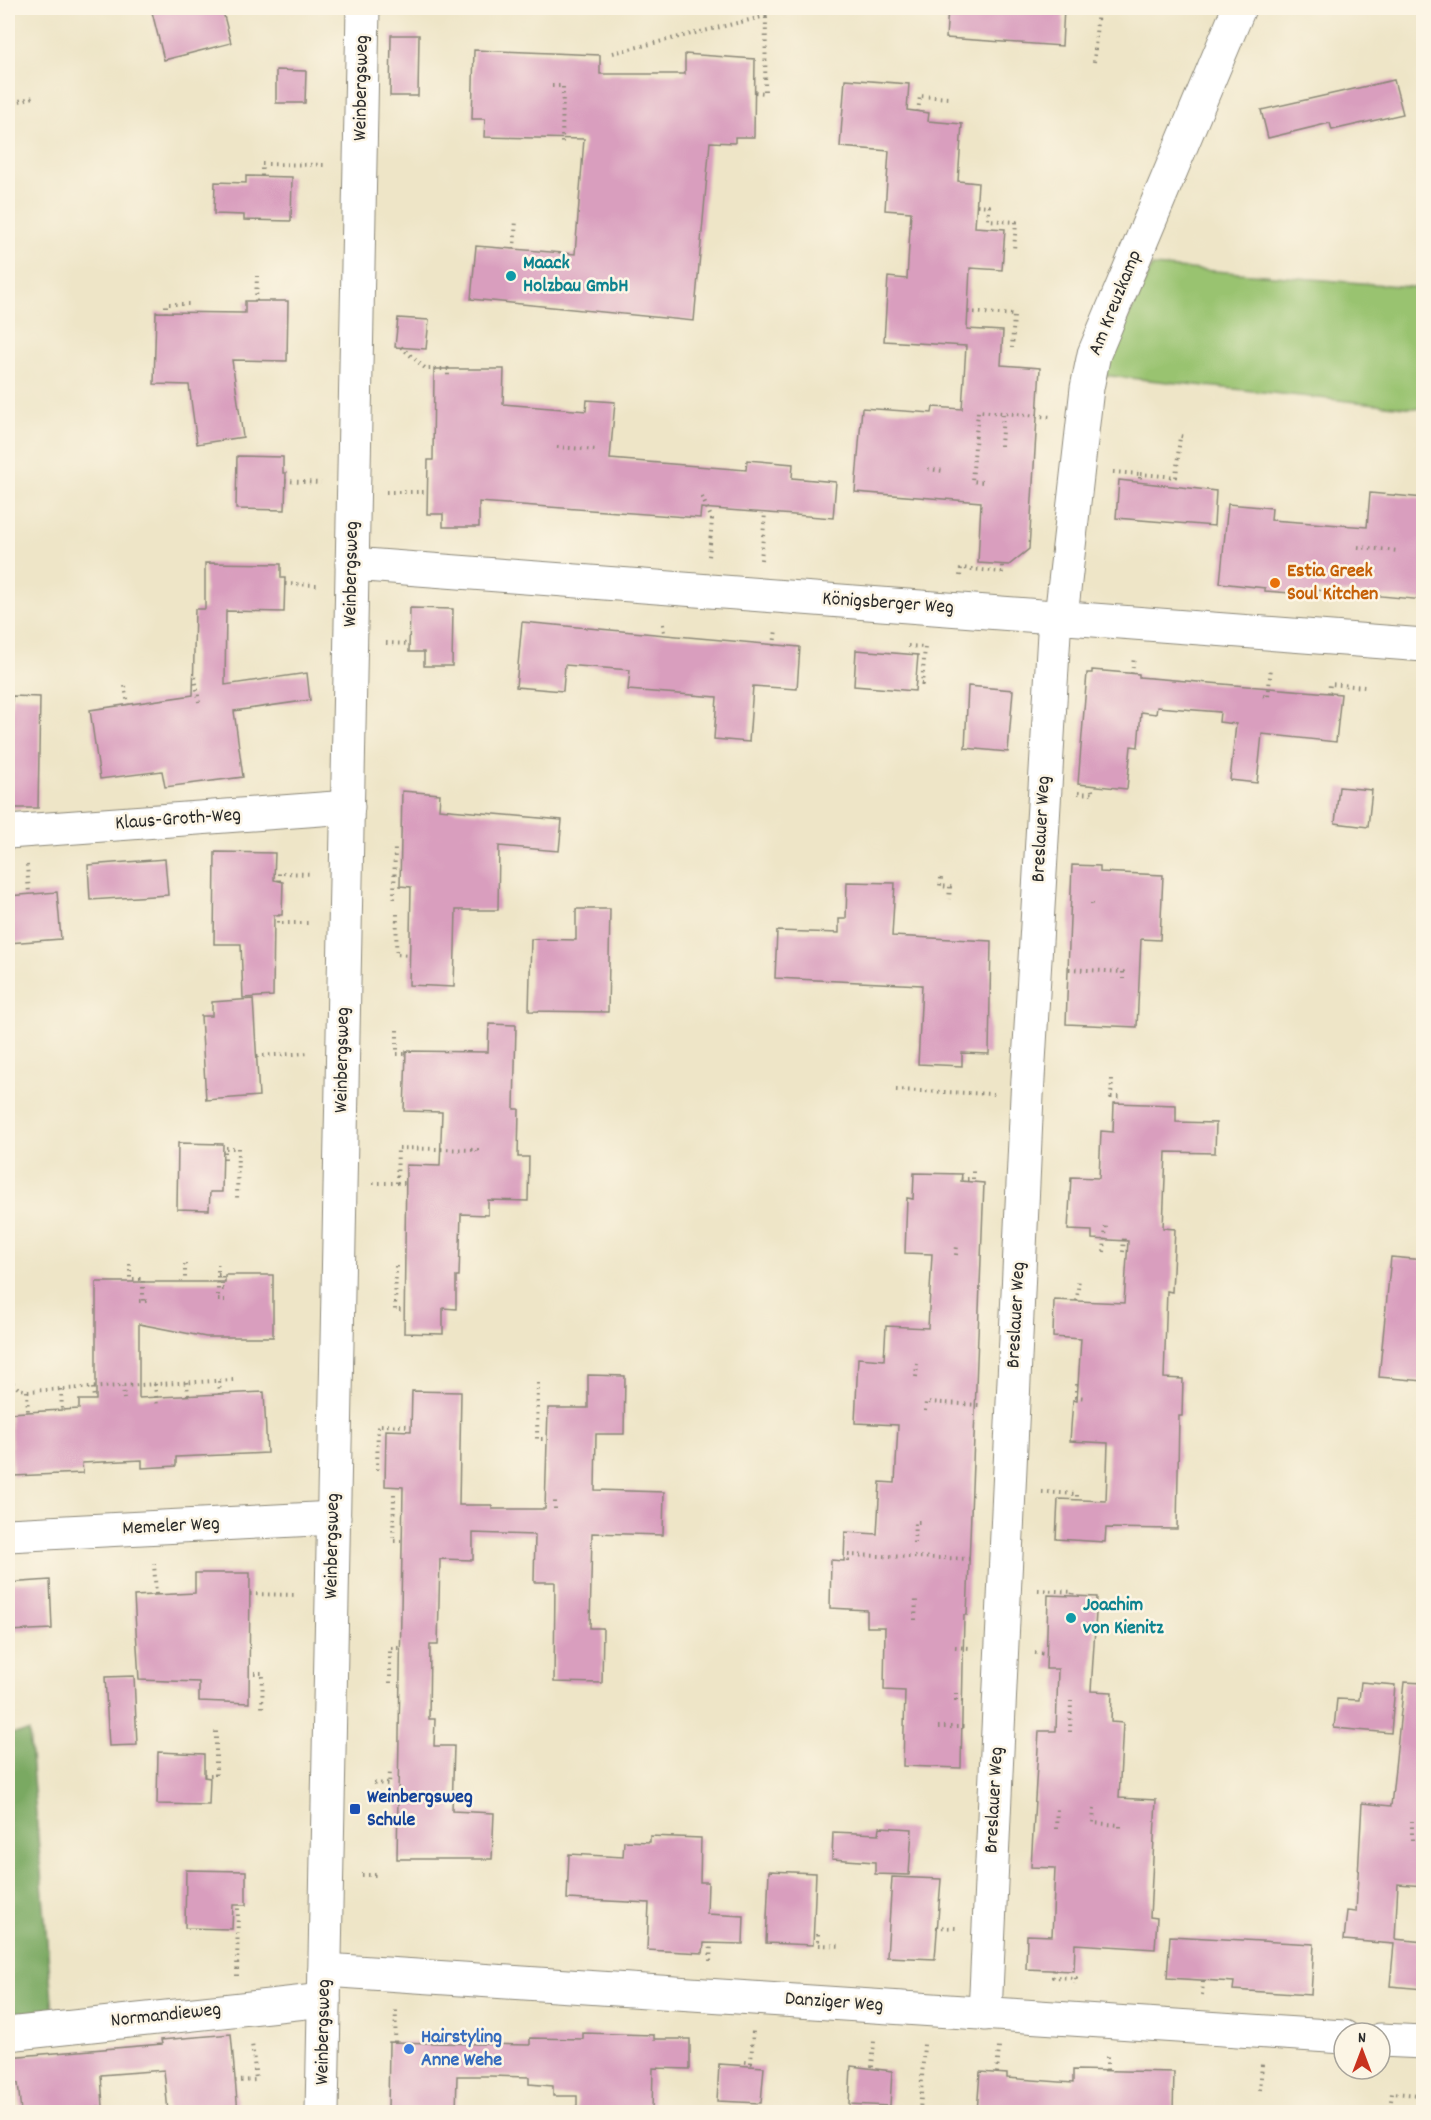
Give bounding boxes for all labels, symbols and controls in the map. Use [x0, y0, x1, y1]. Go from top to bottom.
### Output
street label: Weinbergsweg [347, 35, 377, 141]
street label: Am Kreuzkamp [1082, 246, 1150, 360]
place label: Maack Holzbau GmbH [523, 250, 628, 301]
marker: Maack Holzbau GmbH [504, 269, 518, 283]
street label: Weinbergsweg [337, 521, 367, 627]
place label: Estia Greek Soul Kitchen [1287, 558, 1378, 609]
marker: Estia Greek Soul Kitchen [1268, 576, 1282, 590]
street label: Königsberger Weg [821, 585, 955, 623]
street label: Breslauer Weg [1025, 775, 1059, 883]
street label: Klaus-Groth-Weg [114, 802, 242, 838]
street label: Weinbergsweg [328, 1007, 358, 1113]
street label: Breslauer Weg [1000, 1261, 1034, 1369]
street label: Weinbergsweg [318, 1493, 348, 1599]
street label: Memeler Weg [121, 1510, 221, 1544]
place label: Joachim von Kienitz [1083, 1592, 1164, 1643]
marker: Joachim von Kienitz [1064, 1611, 1078, 1625]
street label: Breslauer Weg [978, 1746, 1012, 1854]
place label: Weinbergsweg Schule [367, 1784, 473, 1835]
marker: Weinbergsweg Schule [348, 1802, 362, 1816]
street label: Weinbergsweg [309, 1979, 339, 2085]
street label: Danziger Weg [784, 1986, 884, 2020]
street label: Normandieweg [109, 1996, 223, 2036]
north arrow [1332, 2021, 1392, 2081]
place label: Hairstyling Anne Wehe [421, 2024, 502, 2075]
text: N [1358, 2027, 1366, 2050]
marker: Hairstyling Anne Wehe [402, 2042, 416, 2056]

